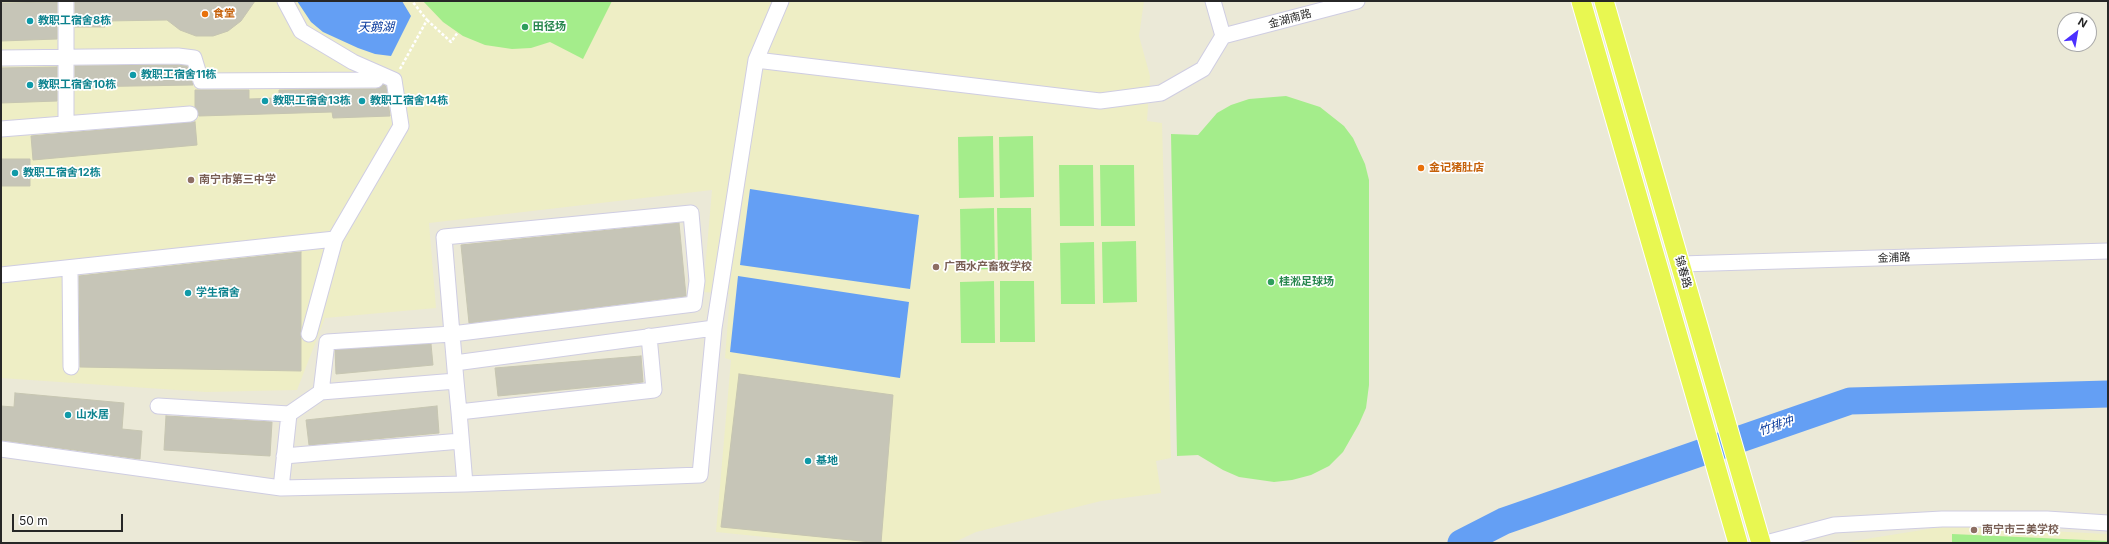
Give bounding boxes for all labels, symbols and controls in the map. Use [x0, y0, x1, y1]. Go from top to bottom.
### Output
place label: 食堂 [213, 7, 235, 21]
street label: 金湖南路 [1267, 7, 1313, 31]
marker: 食堂 [200, 9, 210, 19]
north arrow [2057, 12, 2097, 52]
place label: 教职工宿舍8栋 [38, 14, 111, 28]
text: N [2075, 14, 2090, 31]
marker: 教职工宿舍8栋 [25, 16, 35, 26]
water label: 天鹅湖 [358, 20, 394, 34]
place label: 田径场 [533, 20, 566, 34]
marker: 田径场 [520, 22, 530, 32]
place label: 教职工宿舍11栋 [141, 68, 216, 82]
marker: 教职工宿舍11栋 [128, 70, 138, 80]
place label: 教职工宿舍10栋 [38, 78, 116, 92]
marker: 教职工宿舍10栋 [25, 80, 35, 90]
place label: 教职工宿舍13栋 [273, 94, 351, 108]
place label: 教职工宿舍14栋 [370, 94, 448, 108]
marker: 教职工宿舍13栋 [260, 96, 270, 106]
marker: 教职工宿舍14栋 [357, 96, 367, 106]
place label: 金记猪肚店 [1429, 161, 1484, 175]
marker: 金记猪肚店 [1416, 163, 1426, 173]
place label: 教职工宿舍12栋 [23, 166, 101, 180]
marker: 教职工宿舍12栋 [10, 168, 20, 178]
place label: 南宁市第三中学 [199, 173, 276, 187]
marker: 南宁市第三中学 [186, 175, 196, 185]
street label: 金浦路 [1877, 251, 1911, 265]
street label: 锦春路 [1672, 254, 1694, 290]
place label: 广西水产畜牧学校 [944, 260, 1032, 274]
marker: 广西水产畜牧学校 [931, 262, 941, 272]
place label: 桂淞足球场 [1279, 275, 1334, 289]
marker: 桂淞足球场 [1266, 277, 1276, 287]
place label: 学生宿舍 [196, 286, 240, 300]
marker: 学生宿舍 [183, 288, 193, 298]
place label: 山水居 [76, 408, 109, 422]
marker: 山水居 [63, 410, 73, 420]
water label: 竹排冲 [1757, 413, 1795, 439]
place label: 基地 [816, 454, 838, 468]
marker: 基地 [803, 456, 813, 466]
scale bar [14, 506, 125, 532]
text: 50 m [19, 513, 48, 528]
place label: 南宁市三美学校 [1982, 523, 2059, 537]
marker: 南宁市三美学校 [1969, 525, 1979, 535]

